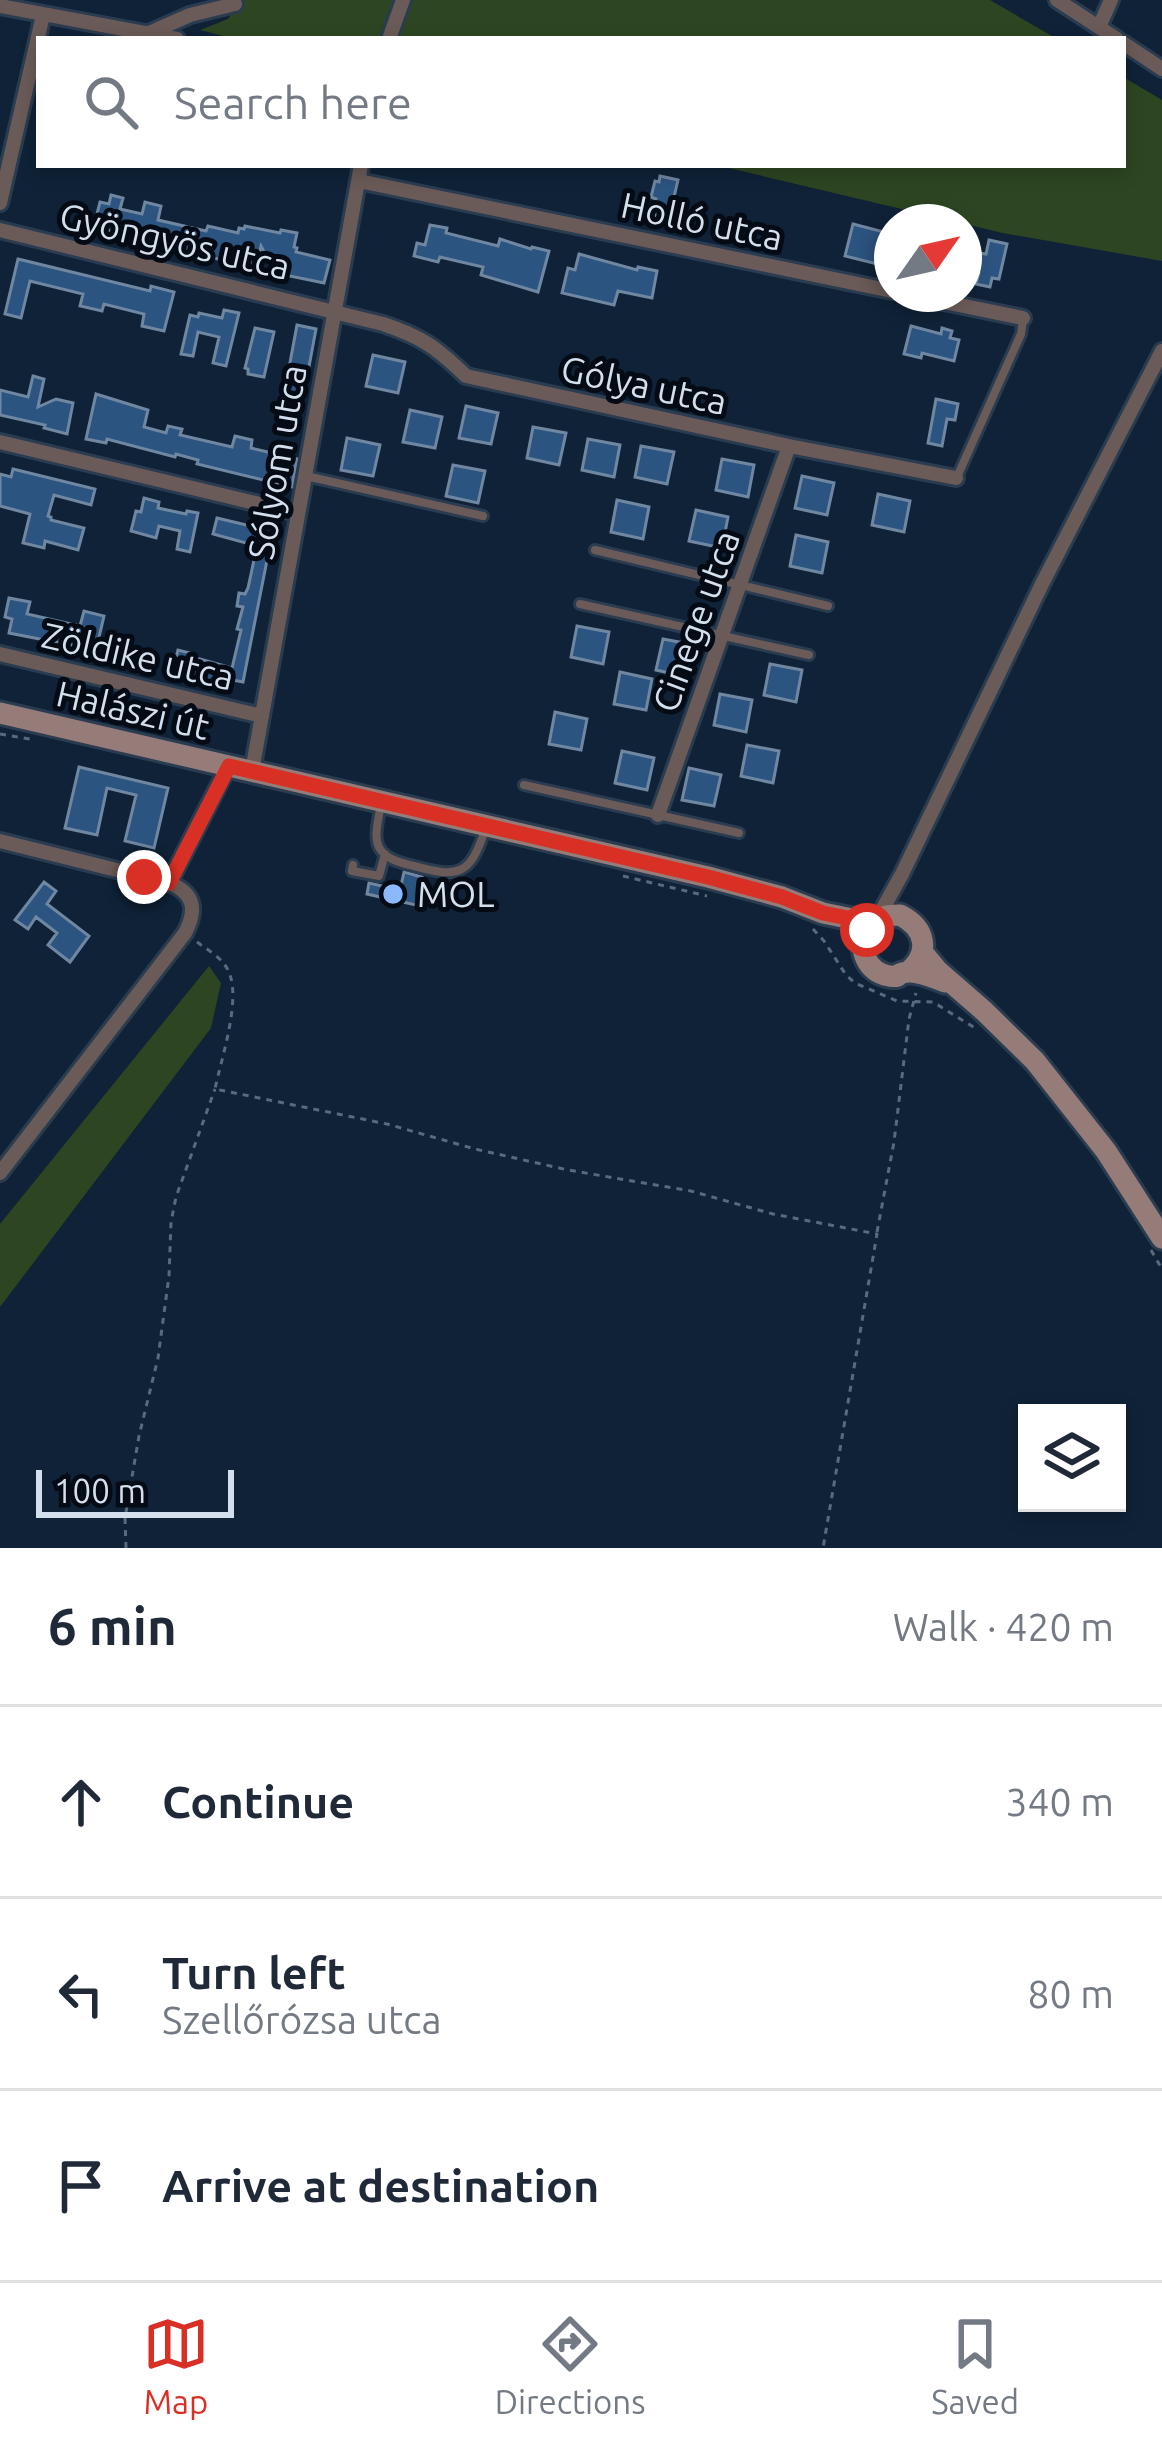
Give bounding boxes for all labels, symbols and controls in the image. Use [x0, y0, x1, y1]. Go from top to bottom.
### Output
search box [36, 36, 1126, 168]
icon: search [78, 69, 144, 135]
text: Search here [174, 77, 412, 128]
street label: Holló utca [618, 183, 787, 258]
street label: Gyöngyös utca [56, 194, 294, 287]
north arrow [874, 204, 982, 312]
street label: Gólya utca [558, 347, 731, 422]
street label: Sólyom utca [239, 361, 314, 562]
street label: Cinege utca [644, 525, 747, 717]
street label: Zöldike utca [38, 614, 238, 698]
street label: Halászi út [53, 672, 213, 747]
route end [117, 850, 171, 904]
place label: MOL [417, 873, 495, 914]
marker: MOL [380, 881, 406, 907]
route start [840, 903, 894, 957]
map controls [1018, 1404, 1126, 1512]
button: layers [1018, 1404, 1126, 1512]
scale bar [36, 1464, 234, 1517]
text: 100 m [54, 1472, 146, 1509]
text: 6 min [48, 1597, 177, 1655]
text: Walk · 420 m [893, 1605, 1114, 1648]
icon: ahead [48, 1769, 114, 1835]
text: Continue [162, 1776, 354, 1827]
text: 340 m [1005, 1780, 1114, 1823]
text: Turn left [162, 1947, 346, 1998]
icon: left [48, 1961, 114, 2027]
text: 80 m [1027, 1972, 1114, 2015]
text: Szellőrózsa utca [162, 1998, 441, 2041]
icon: arrive [48, 2153, 114, 2219]
text: Arrive at destination [162, 2160, 599, 2211]
tab: Map [143, 2311, 209, 2420]
tab: Directions [495, 2311, 645, 2420]
tab: Saved [931, 2311, 1019, 2420]

